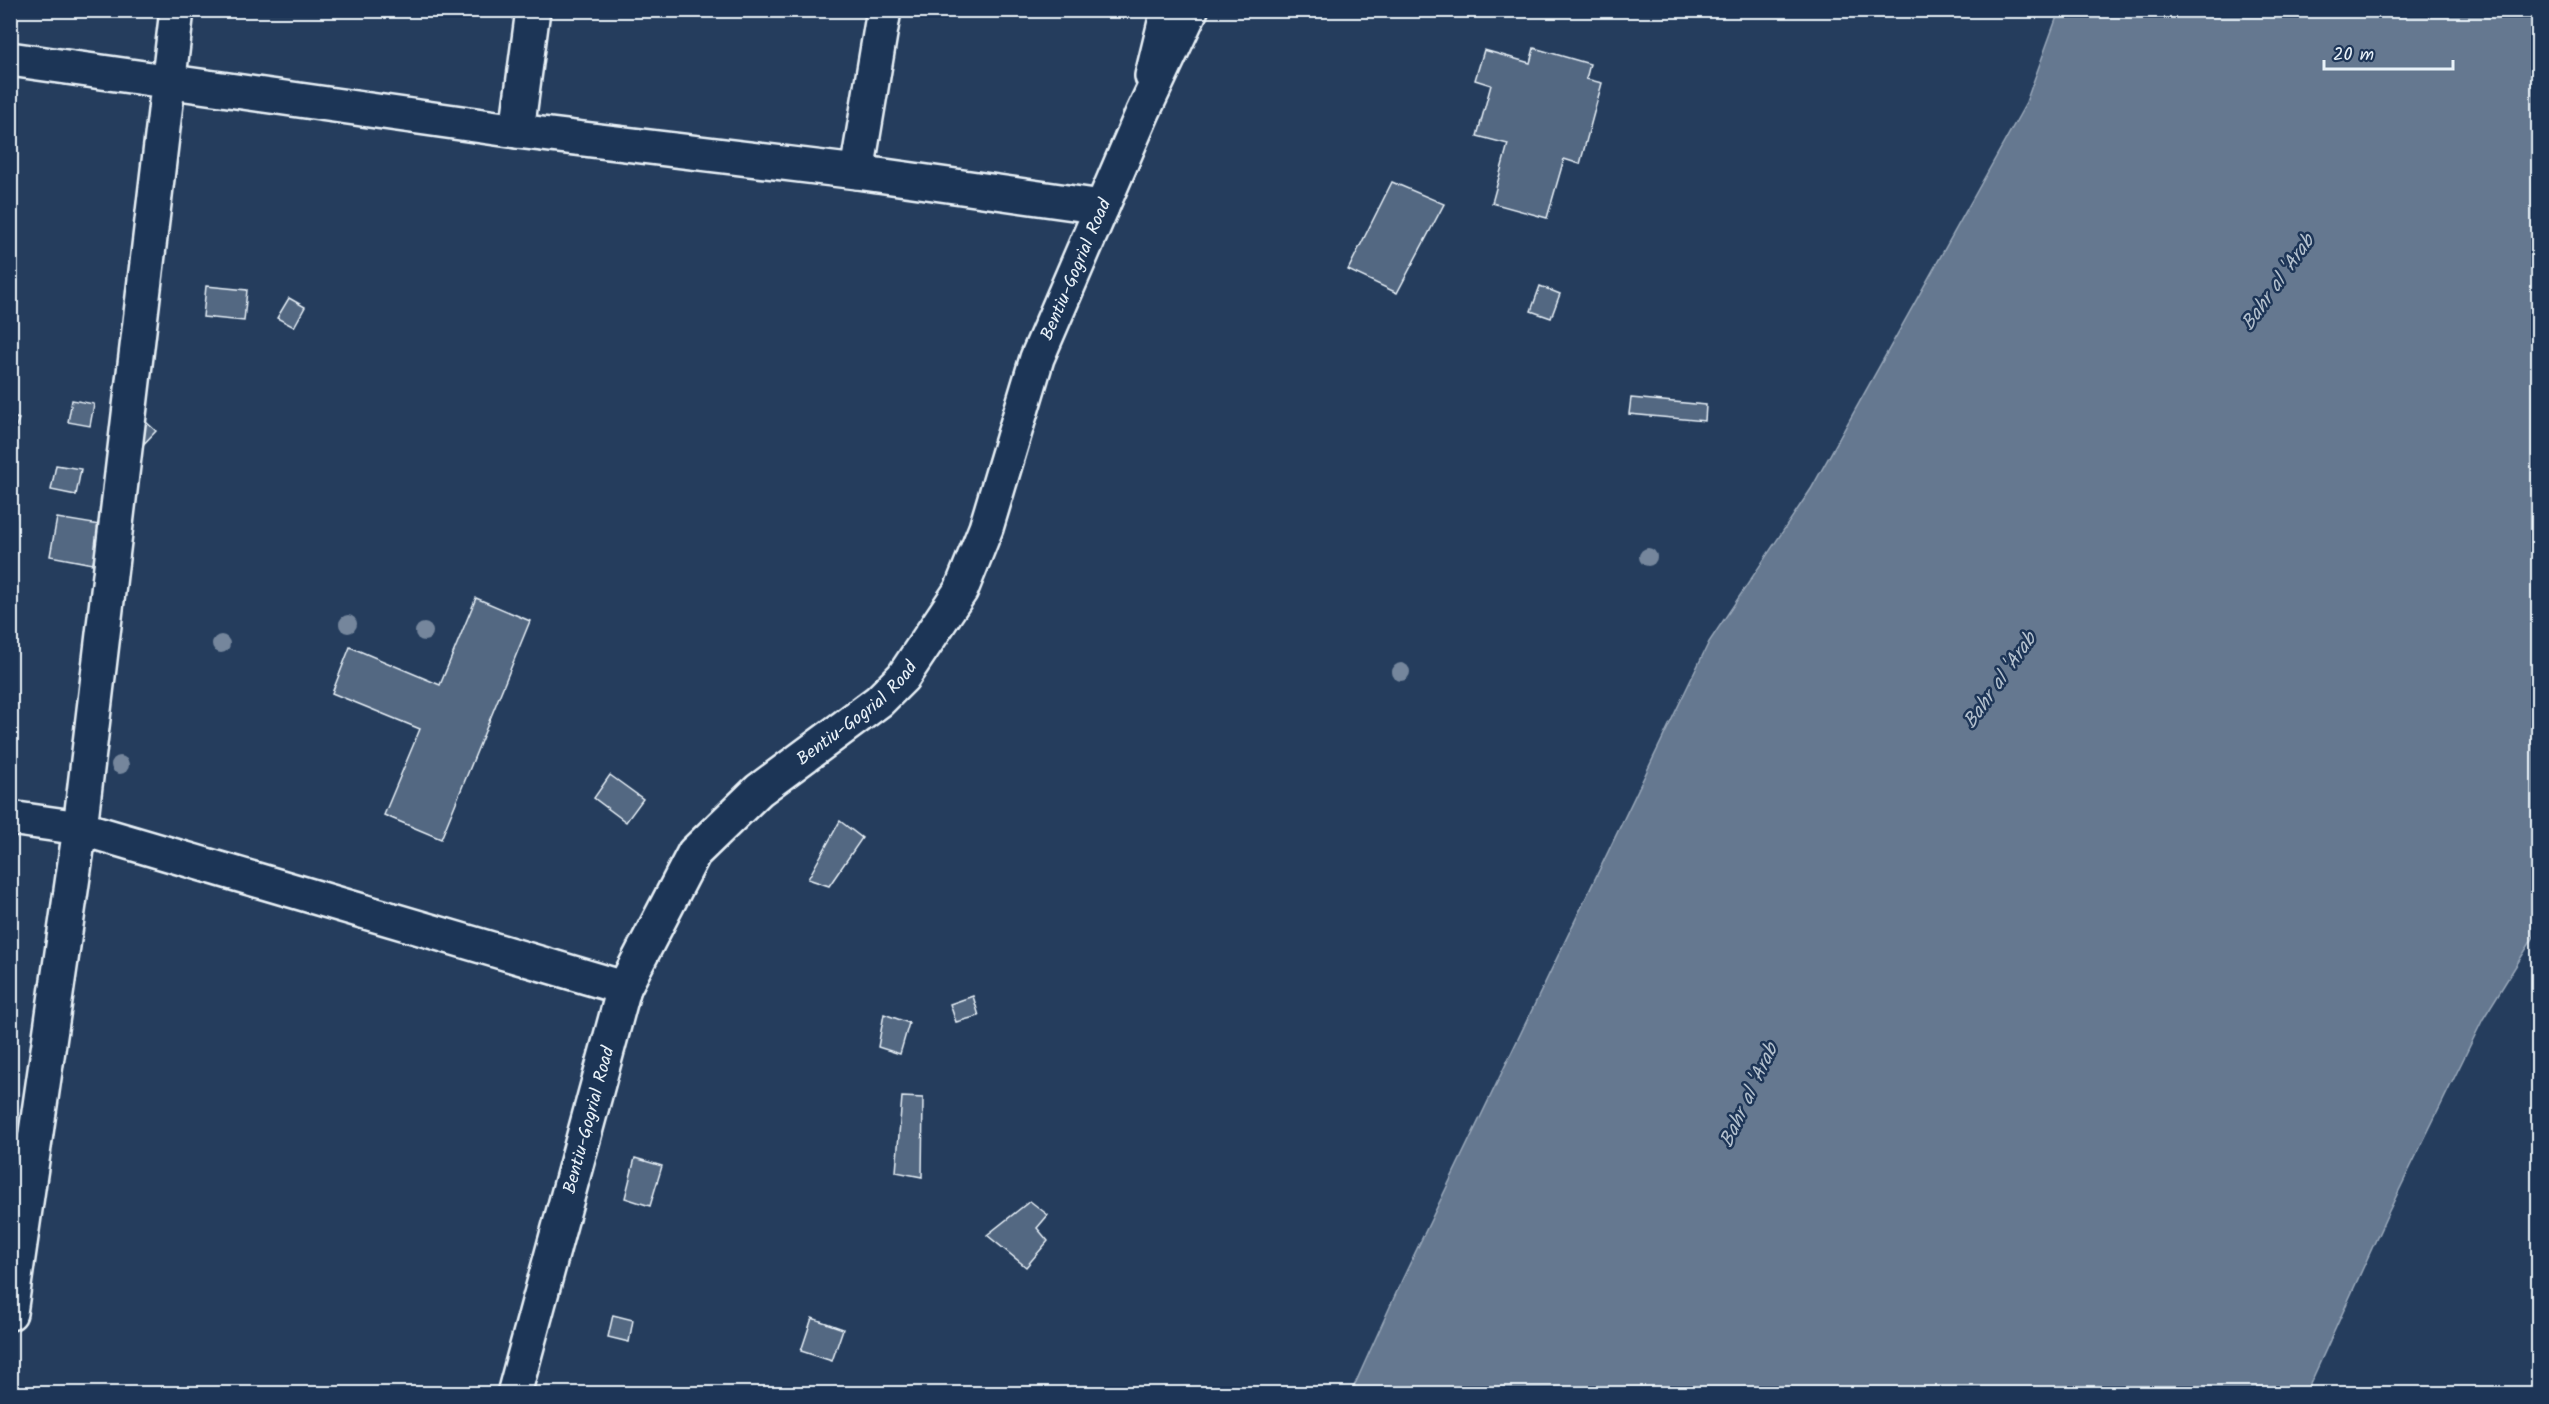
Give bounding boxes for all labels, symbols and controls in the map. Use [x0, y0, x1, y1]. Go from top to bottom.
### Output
scale bar [2324, 33, 2453, 71]
text: 20 m [2333, 41, 2374, 70]
street label: Bentiu-Gogrial Road [1033, 194, 1120, 345]
water label: Bahr al 'Arab [2234, 226, 2325, 338]
water label: Bahr al 'Arab [1956, 624, 2047, 736]
street label: Bentiu-Gogrial Road [791, 655, 926, 774]
water label: Bahr al 'Arab [1712, 1036, 1789, 1153]
street label: Bentiu-Gogrial Road [556, 1042, 624, 1197]

